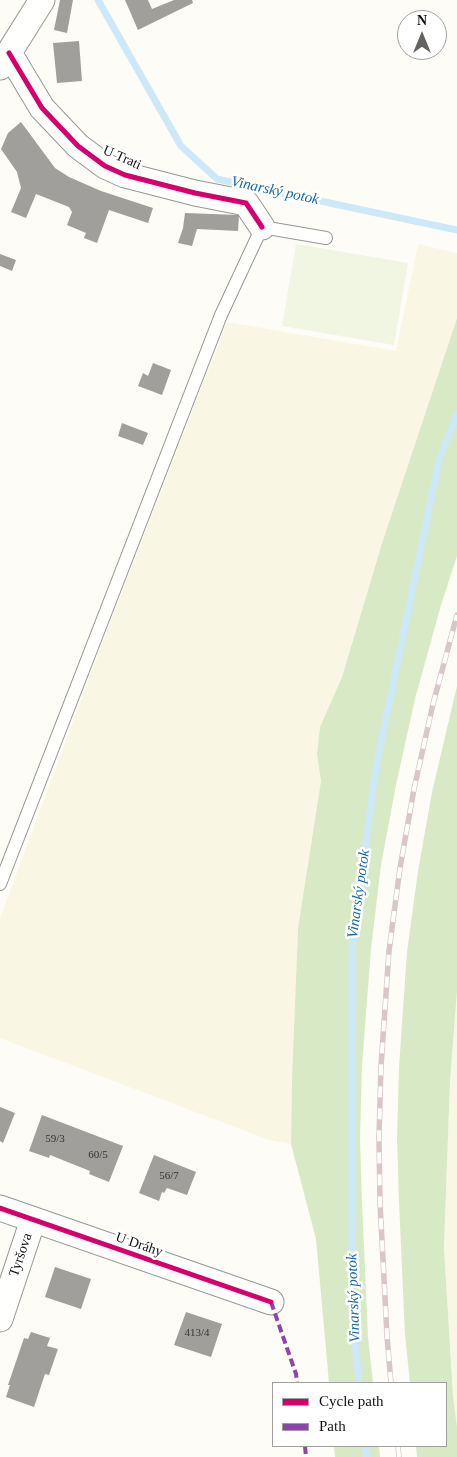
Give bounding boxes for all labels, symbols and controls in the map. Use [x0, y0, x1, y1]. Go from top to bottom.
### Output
north arrow [397, 10, 447, 60]
text: N [417, 13, 427, 28]
street label: U Trati [100, 142, 144, 174]
water label: Vinarský potok [229, 173, 321, 209]
water label: Vinarský potok [344, 849, 374, 939]
house number: 59/3 [45, 1132, 65, 1146]
house number: 60/5 [88, 1148, 108, 1162]
house number: 56/7 [159, 1169, 179, 1183]
street label: U Dráhy [113, 1229, 165, 1261]
street label: Tyršova [6, 1231, 36, 1279]
water label: Vinarský potok [343, 1253, 365, 1343]
house number: 413/4 [184, 1326, 210, 1340]
legend [272, 1382, 447, 1447]
text: Cycle path [319, 1393, 384, 1409]
text: Path [319, 1418, 346, 1434]

